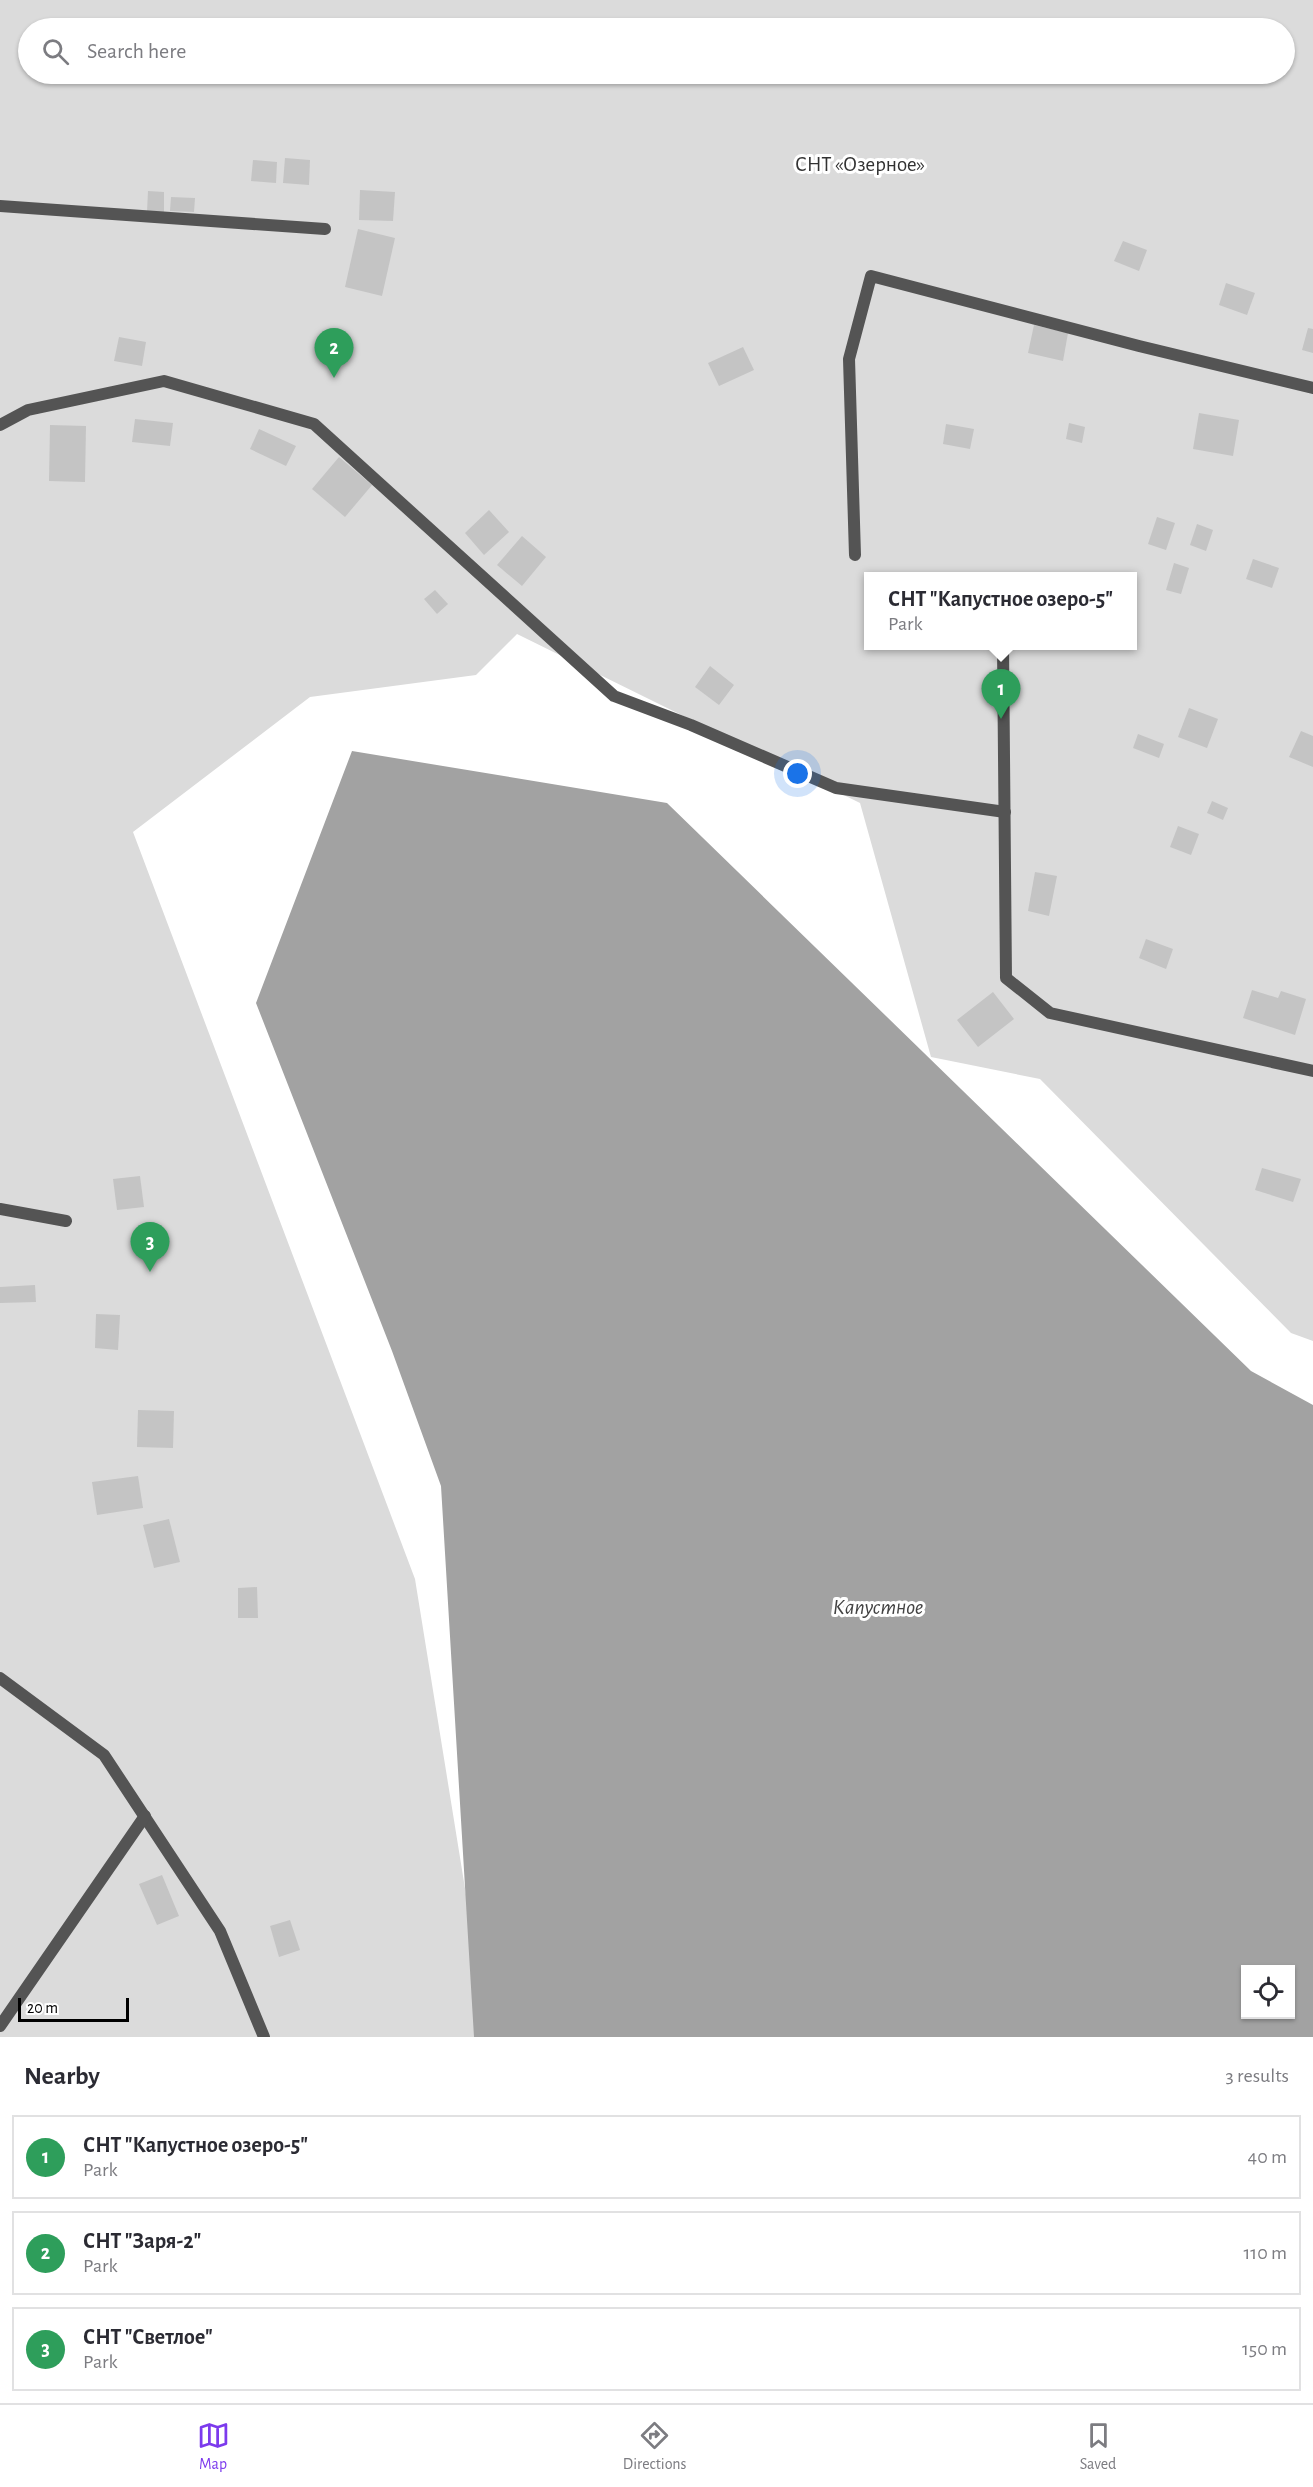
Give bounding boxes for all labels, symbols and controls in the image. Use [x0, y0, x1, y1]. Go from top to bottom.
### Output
search box [18, 18, 1295, 84]
icon: search [39, 35, 72, 68]
text: Search here [87, 40, 186, 62]
park label: СНТ «Озерное» [795, 154, 925, 175]
pin: 2 [314, 328, 354, 378]
popup [864, 572, 1137, 650]
text: СНТ "Капустное озеро-5" [888, 588, 1113, 610]
text: Park [888, 614, 923, 634]
pin: 1 [982, 670, 1020, 719]
your location [783, 759, 812, 788]
pin: 3 [130, 1222, 170, 1272]
water label: Капустное [833, 1596, 923, 1618]
map controls [1241, 1965, 1295, 2019]
button: locate [1241, 1965, 1295, 2019]
scale bar [18, 1995, 129, 2022]
text: 20 m [27, 2000, 58, 2016]
text: Nearby [24, 2063, 100, 2089]
text: 3 results [1225, 2066, 1289, 2086]
text: СНТ "Капустное озеро-5" [83, 2134, 308, 2156]
text: 1 [42, 2147, 49, 2167]
text: 40 m [1248, 2147, 1287, 2167]
text: Park [83, 2160, 118, 2180]
text: СНТ "Заря-2" [83, 2230, 201, 2252]
text: 2 [41, 2243, 50, 2263]
text: 110 m [1243, 2243, 1287, 2263]
text: Park [83, 2256, 118, 2276]
text: СНТ "Светлое" [83, 2326, 213, 2348]
text: 3 [41, 2339, 50, 2359]
text: 150 m [1242, 2339, 1287, 2359]
text: Park [83, 2352, 118, 2372]
tab: Map [197, 2419, 230, 2474]
tab: Directions [623, 2419, 687, 2474]
tab: Saved [1080, 2419, 1116, 2474]

